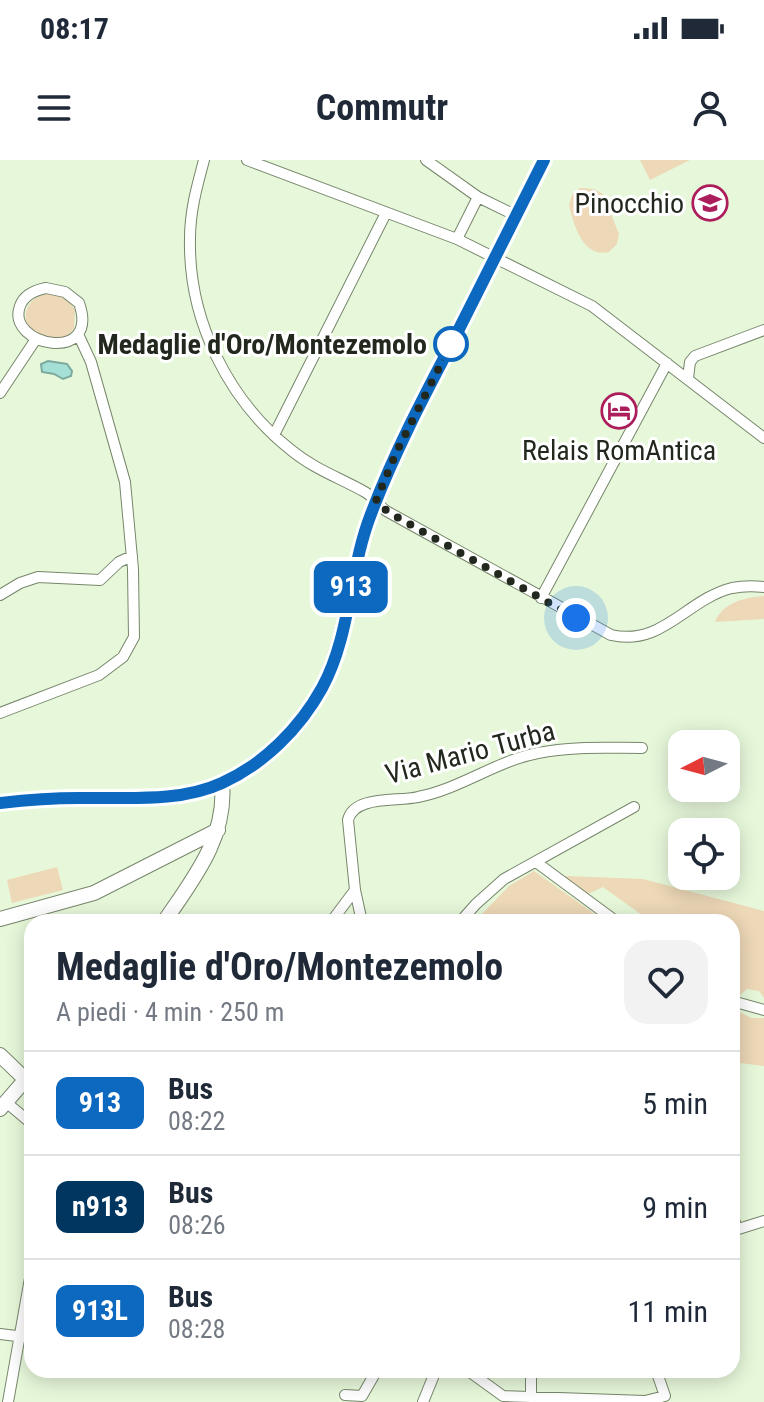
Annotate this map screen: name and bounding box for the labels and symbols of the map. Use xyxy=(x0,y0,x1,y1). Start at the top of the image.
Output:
school or university icon: Pinocchio xyxy=(691,184,729,222)
place label: Pinocchio xyxy=(575,187,684,220)
marker: Medaglie d'Oro/Montezemolo xyxy=(434,327,468,361)
place label: Medaglie d'Oro/Montezemolo xyxy=(97,328,427,361)
hotel icon: Relais RomAntica xyxy=(600,392,638,430)
place label: Relais RomAntica xyxy=(522,434,716,467)
line badge: 913 xyxy=(305,561,397,613)
your location xyxy=(556,598,596,638)
street label: Via Mario Turba xyxy=(382,714,558,791)
north arrow xyxy=(668,730,740,802)

